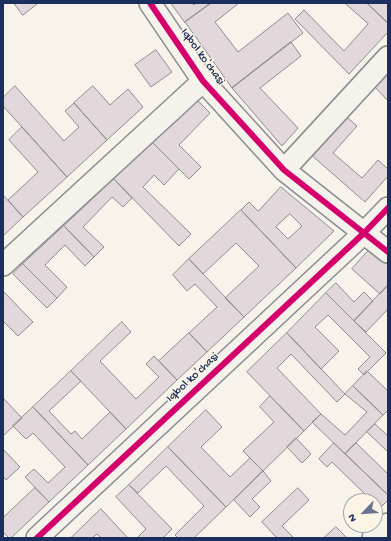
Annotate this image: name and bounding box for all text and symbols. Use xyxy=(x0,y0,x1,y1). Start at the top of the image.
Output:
street label: Iqbol koʻchasi xyxy=(177,26,227,88)
street label: Iqbol koʻchasi xyxy=(164,350,222,406)
north arrow xyxy=(343,493,383,533)
text: N xyxy=(346,512,360,523)

